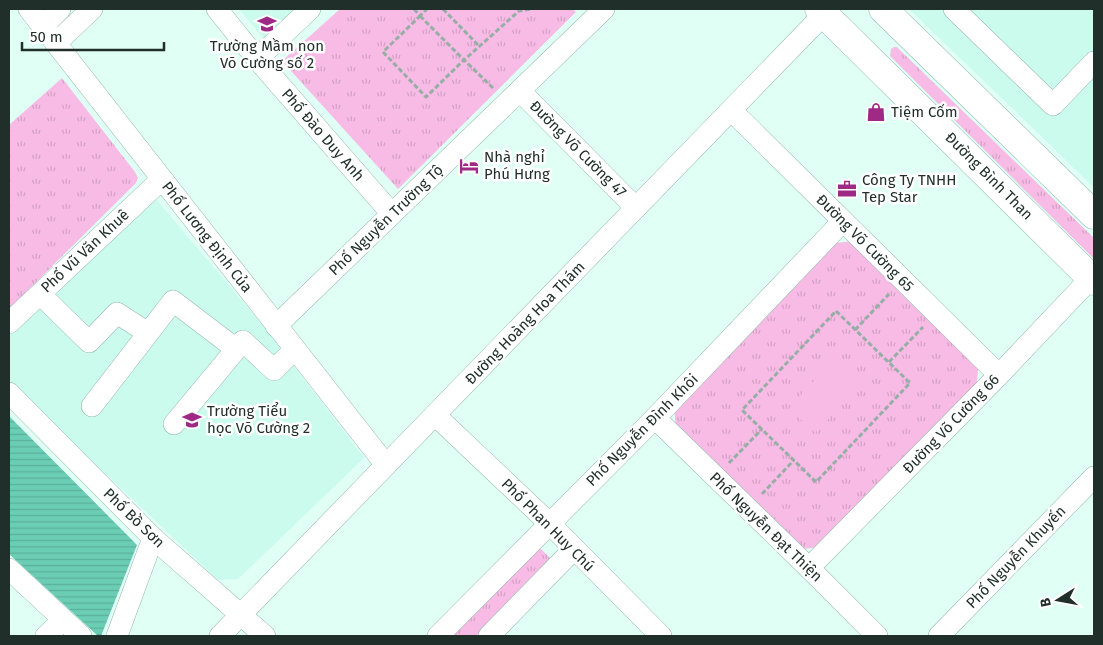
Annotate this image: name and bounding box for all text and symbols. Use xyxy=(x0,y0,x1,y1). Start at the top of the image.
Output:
school or university icon: Trường Mầm non Võ Cường số 2 xyxy=(256,13,278,35)
scale bar xyxy=(22,20,165,52)
text: 50 m xyxy=(30,28,63,46)
place label: Trường Mầm non Võ Cường số 2 xyxy=(210,37,324,72)
street label: Phố Đào Duy Anh xyxy=(278,85,368,185)
street label: Đường Võ Cường 47 xyxy=(526,97,630,201)
shop icon: Tiệm Cốm xyxy=(865,101,887,123)
place label: Tiệm Cốm xyxy=(891,103,958,121)
street label: Đường Bình Than xyxy=(941,128,1037,224)
place label: Nhà nghỉ Phú Hưng xyxy=(484,148,550,183)
hotel icon: Nhà nghỉ Phú Hưng xyxy=(458,155,480,177)
street label: Phố Nguyễn Trường Tộ xyxy=(325,161,447,279)
place label: Công Ty TNHH Tep Star xyxy=(862,171,956,206)
street label: Phố Lương Định Của xyxy=(158,178,256,296)
office icon: Công Ty TNHH Tep Star xyxy=(836,178,858,200)
street label: Đường Võ Cường 65 xyxy=(812,190,918,296)
street label: Phố Vũ Văn Khuê xyxy=(37,206,133,296)
street label: Đường Hoàng Hoa Thám xyxy=(462,258,588,388)
street label: Phố Nguyễn Đình Khôi xyxy=(582,370,702,490)
street label: Đường Võ Cường 66 xyxy=(899,371,1003,477)
place label: Trường Tiểu học Võ Cường 2 xyxy=(207,402,310,437)
school or university icon: Trường Tiểu học Võ Cường 2 xyxy=(181,409,203,431)
street label: Phố Nguyễn Đạt Thiện xyxy=(706,468,826,586)
street label: Phố Phan Huy Chú xyxy=(498,475,598,575)
street label: Phố Bồ Sơn xyxy=(100,485,168,551)
street label: Phố Nguyễn Khuyến xyxy=(962,502,1070,612)
north arrow xyxy=(1033,575,1083,625)
text: B xyxy=(1036,596,1055,608)

